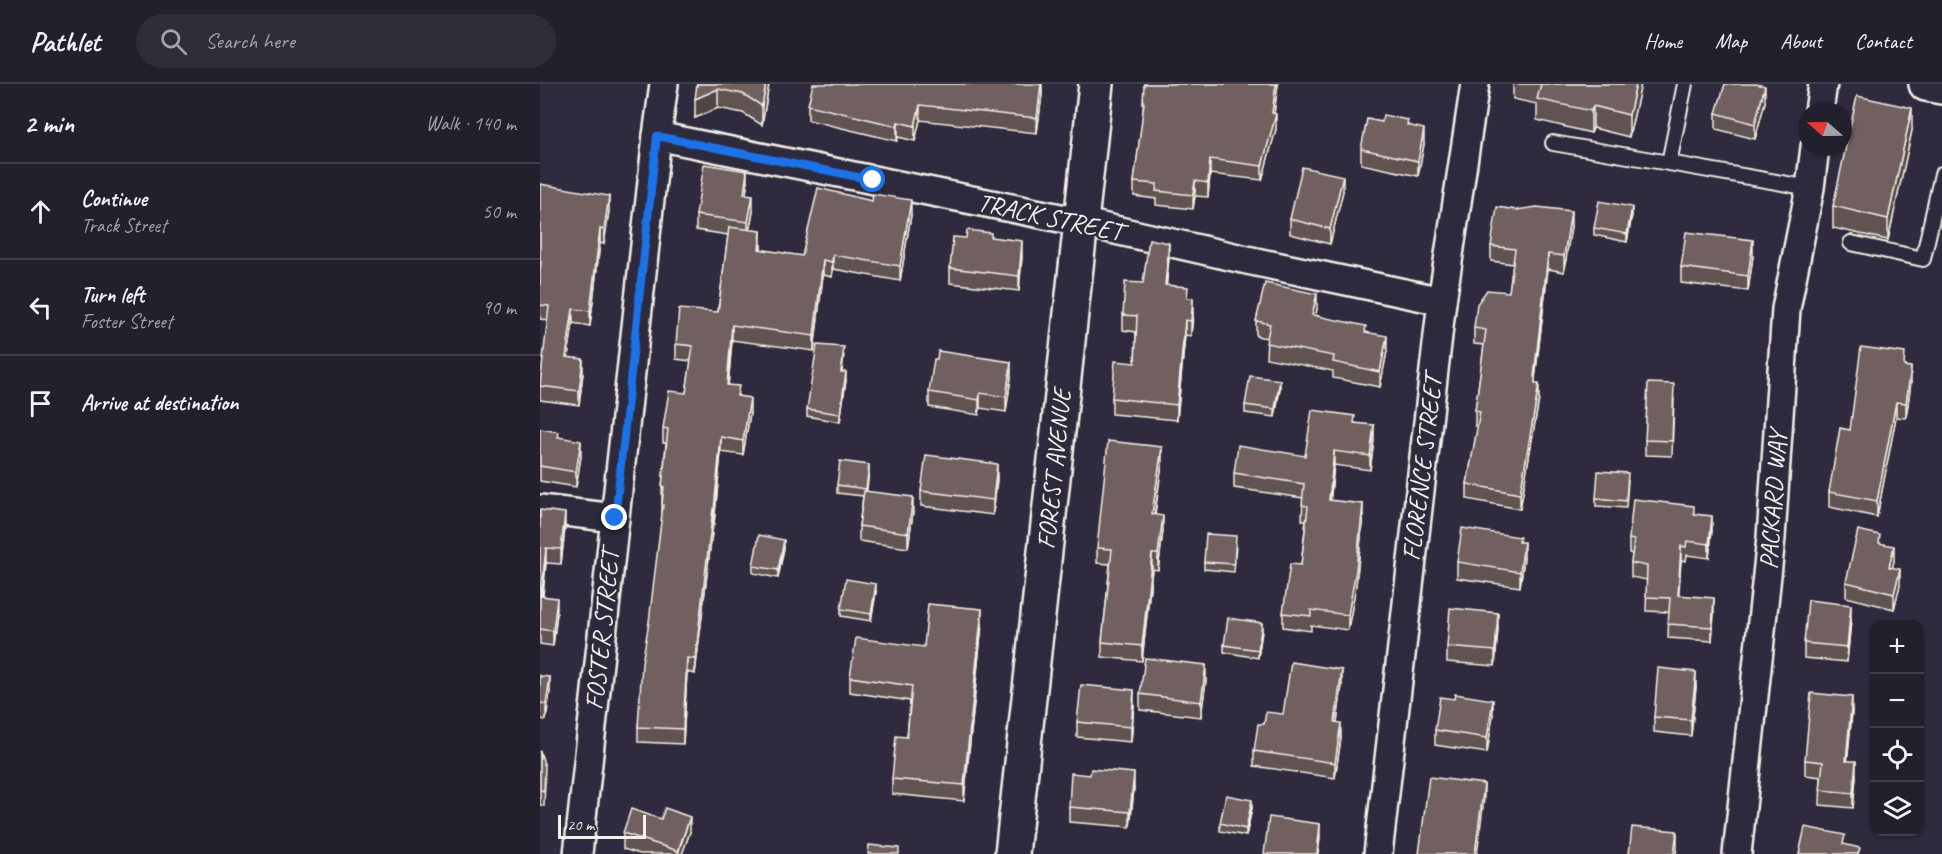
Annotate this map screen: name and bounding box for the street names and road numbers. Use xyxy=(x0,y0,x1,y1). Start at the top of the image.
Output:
street label: TRACK STREET xyxy=(975,186,1131,250)
street label: FLORENCE STREET xyxy=(1394,367,1451,562)
street label: FOREST AVENUE xyxy=(1029,384,1079,551)
street label: PACKARD WAY xyxy=(1752,425,1795,570)
street label: FOSTER STREET xyxy=(577,542,627,711)

